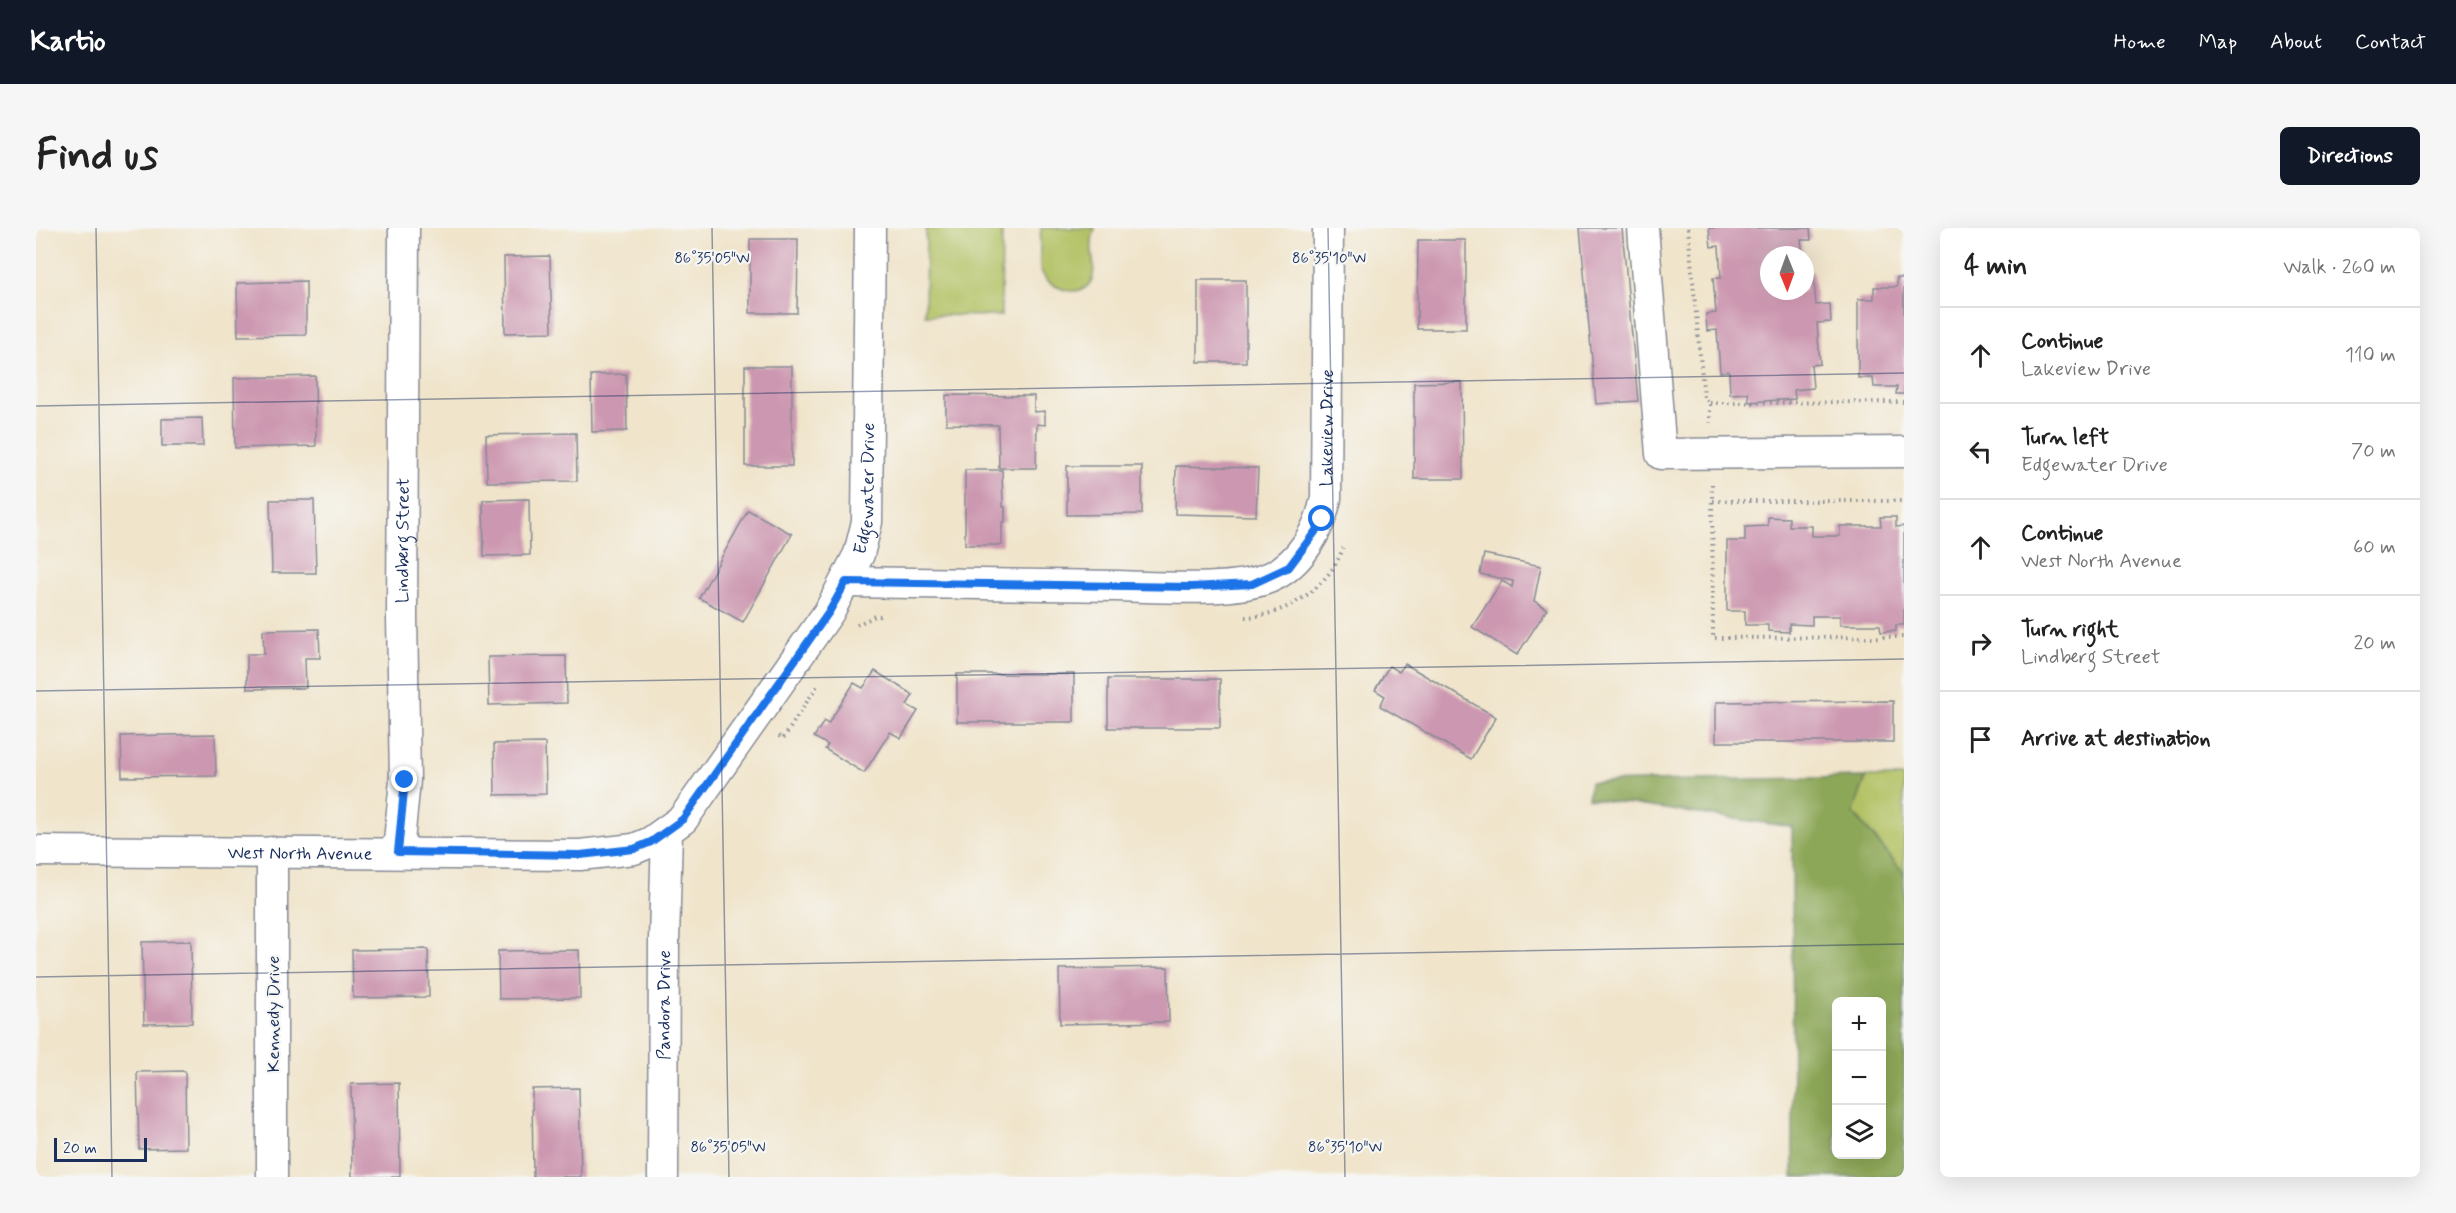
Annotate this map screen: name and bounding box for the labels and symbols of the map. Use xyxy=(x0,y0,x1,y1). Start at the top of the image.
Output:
north arrow xyxy=(1760,246,1814,300)
text: 86°35'05"W xyxy=(674,249,750,269)
text: 86°35'10"W xyxy=(1292,249,1366,269)
street label: Lakeview Drive xyxy=(1315,369,1340,487)
street label: Edgewater Drive xyxy=(848,423,881,557)
street label: Lindberg Street xyxy=(391,478,417,603)
route start xyxy=(1308,505,1334,531)
route end xyxy=(391,766,417,792)
street label: West North Avenue xyxy=(227,841,373,866)
street label: Pandora Drive xyxy=(652,950,677,1060)
street label: Kennedy Drive xyxy=(262,956,286,1072)
scale bar xyxy=(54,1135,147,1162)
text: 86°35'05"W xyxy=(690,1138,766,1158)
text: 86°35'10"W xyxy=(1308,1138,1382,1158)

